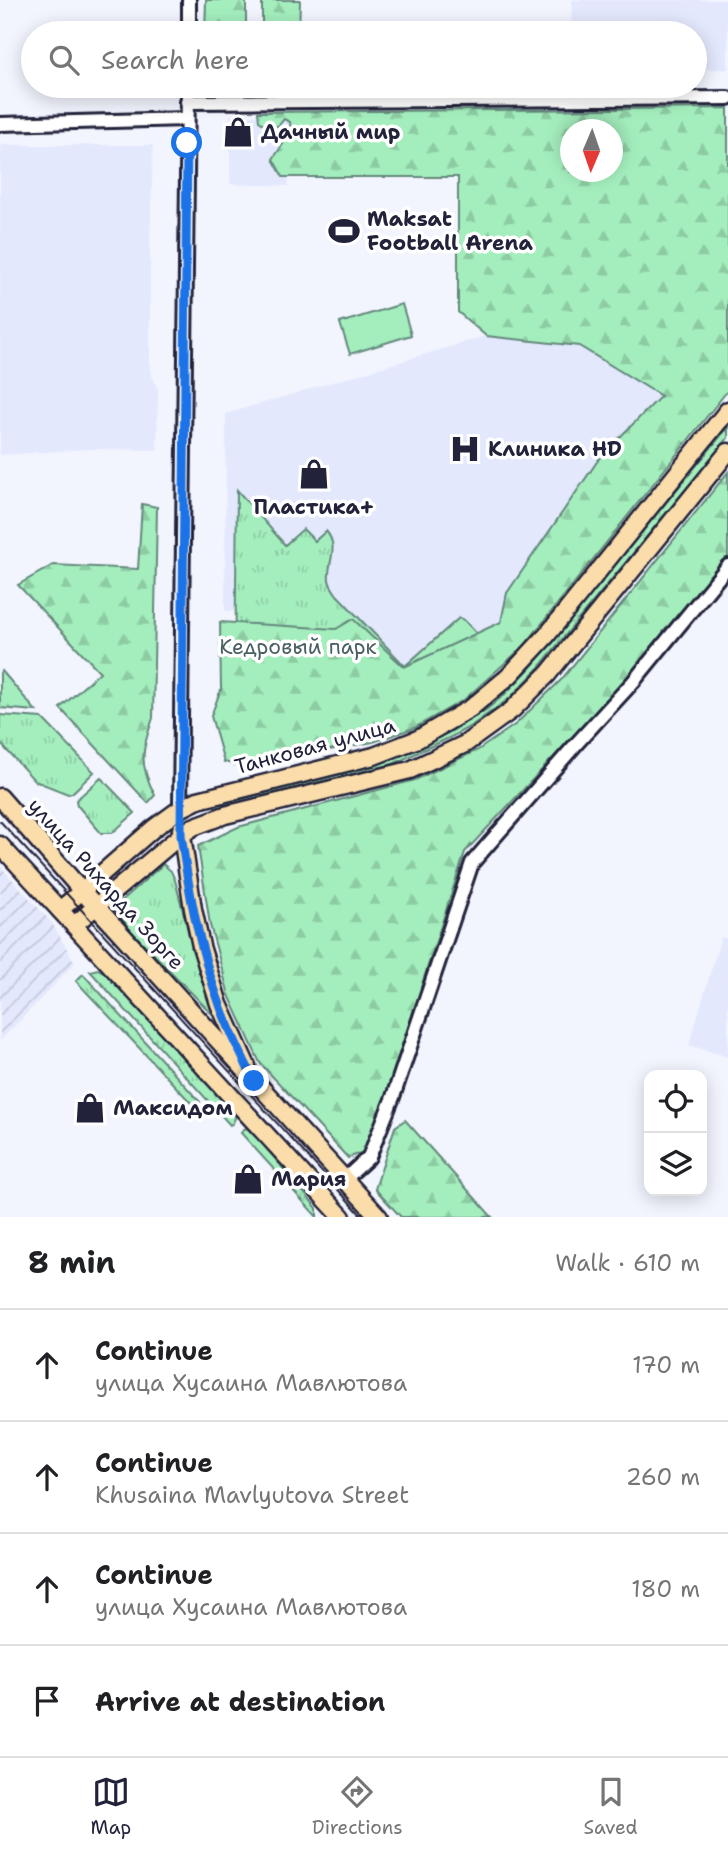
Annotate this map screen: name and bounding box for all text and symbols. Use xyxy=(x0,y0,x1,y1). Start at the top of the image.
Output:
search box xyxy=(21,21,707,98)
icon: search xyxy=(45,41,83,79)
text: Search here xyxy=(101,42,250,77)
shop icon: Дачный мир xyxy=(221,115,255,149)
place label: Дачный мир xyxy=(261,118,400,146)
north arrow xyxy=(560,119,623,182)
route start xyxy=(171,127,202,158)
place label: Maksat Football Arena xyxy=(367,205,534,257)
sports icon: Maksat Football Arena xyxy=(327,214,361,248)
hospital icon: Клиника HD xyxy=(448,432,482,466)
place label: Клиника HD xyxy=(488,435,622,463)
shop icon: Пластика+ xyxy=(297,457,331,491)
place label: Пластика+ xyxy=(253,493,375,521)
park label: Кедровый парк xyxy=(219,633,377,661)
street label: Танковая улица xyxy=(232,711,398,781)
street label: улица Рихарда Зорге xyxy=(21,792,191,976)
route end xyxy=(238,1065,269,1096)
map controls xyxy=(644,1070,707,1196)
button: locate xyxy=(644,1070,707,1133)
shop icon: Максидом xyxy=(73,1091,107,1125)
place label: Максидом xyxy=(113,1094,233,1122)
button: layers xyxy=(644,1133,707,1196)
shop icon: Мария xyxy=(231,1162,265,1196)
place label: Мария xyxy=(271,1165,347,1193)
text: 8 min xyxy=(28,1242,115,1283)
text: Walk · 610 m xyxy=(555,1248,700,1278)
text: Continue xyxy=(95,1333,213,1368)
icon: ahead xyxy=(28,1346,66,1384)
text: 170 m xyxy=(632,1350,700,1380)
text: улица Хусаина Мавлютова xyxy=(95,1368,407,1398)
text: Continue xyxy=(95,1445,213,1480)
icon: ahead xyxy=(28,1458,66,1496)
text: 260 m xyxy=(626,1462,700,1492)
text: Khusaina Mavlyutova Street xyxy=(95,1480,409,1510)
text: Continue xyxy=(95,1557,213,1592)
icon: ahead xyxy=(28,1570,66,1608)
text: 180 m xyxy=(631,1574,700,1604)
text: улица Хусаина Мавлютова xyxy=(95,1592,407,1622)
icon: arrive xyxy=(28,1682,66,1720)
text: Arrive at destination xyxy=(95,1684,385,1719)
tab: Map xyxy=(90,1773,131,1840)
tab: Directions xyxy=(312,1773,403,1840)
tab: Saved xyxy=(584,1773,638,1840)

